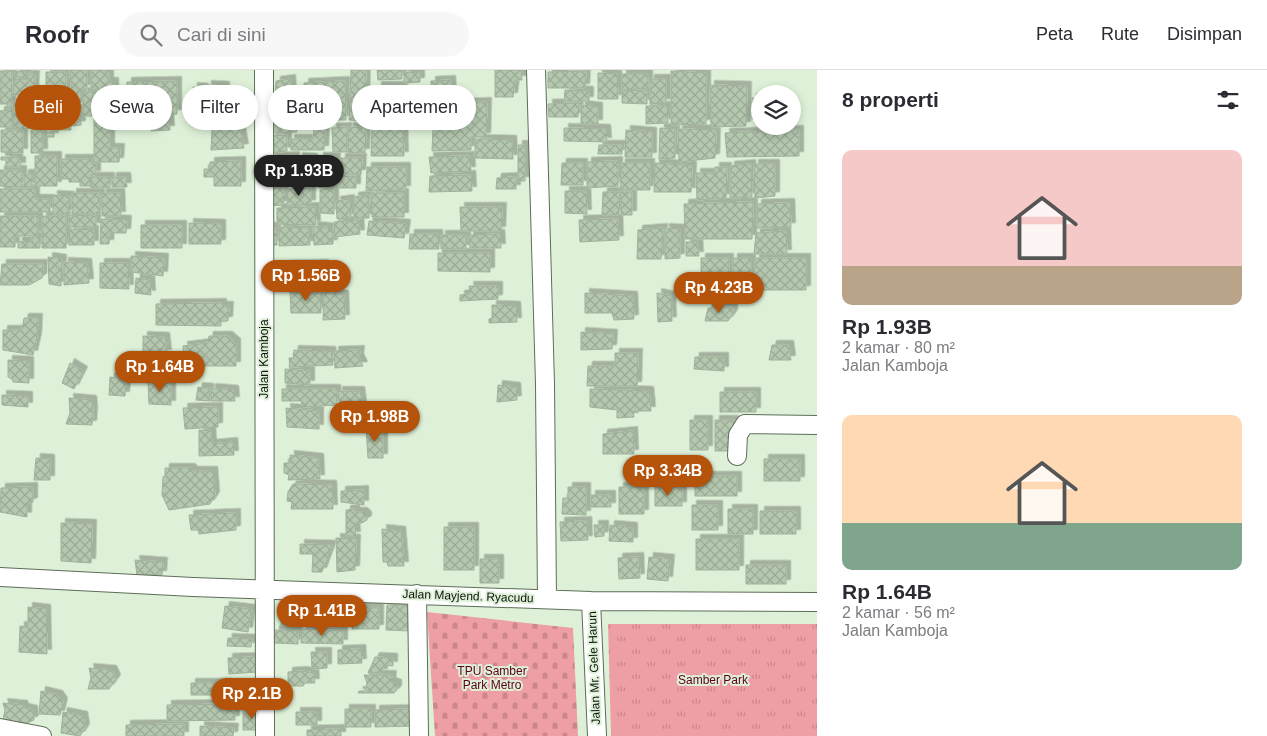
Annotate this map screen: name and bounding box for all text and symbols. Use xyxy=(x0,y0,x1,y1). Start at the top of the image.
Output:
search box xyxy=(119,12,469,57)
text: Roofr xyxy=(25,21,89,48)
icon: search xyxy=(137,21,165,49)
text: Cari di sini xyxy=(177,24,266,45)
text: Peta xyxy=(1036,24,1073,44)
text: Rute xyxy=(1101,24,1139,44)
text: Disimpan xyxy=(1167,24,1242,44)
chip: Beli xyxy=(15,85,81,130)
chip: Sewa xyxy=(91,85,172,130)
chip: Filter xyxy=(182,85,258,130)
chip: Baru xyxy=(268,85,342,130)
chip: Apartemen xyxy=(352,85,476,130)
map controls xyxy=(751,85,801,135)
button: layers xyxy=(751,85,801,135)
icon: filters xyxy=(1214,86,1242,114)
text: 8 properti xyxy=(842,88,939,111)
pin: Rp 1.93B xyxy=(247,154,351,197)
text: Rp 1.93B xyxy=(265,162,333,179)
icon: home xyxy=(997,183,1087,273)
pin: Rp 1.56B xyxy=(254,260,358,302)
text: Rp 1.56B xyxy=(272,267,340,284)
pin: Rp 4.23B xyxy=(667,272,771,314)
text: Rp 4.23B xyxy=(685,279,753,296)
text: Rp 1.93B xyxy=(842,315,932,338)
street label: Jalan Kamboja xyxy=(257,319,271,399)
text: 2 kamar · 80 m² xyxy=(842,339,955,356)
pin: Rp 1.64B xyxy=(108,350,212,393)
text: Jalan Kamboja xyxy=(842,357,948,374)
text: Rp 1.64B xyxy=(126,358,194,375)
pin: Rp 1.98B xyxy=(323,400,427,443)
text: Rp 1.98B xyxy=(341,408,409,425)
icon: home xyxy=(997,448,1087,538)
pin: Rp 3.34B xyxy=(616,454,720,497)
text: Rp 3.34B xyxy=(634,462,702,479)
text: Rp 1.64B xyxy=(842,580,932,603)
street label: Jalan Mayjend. Ryacudu xyxy=(402,587,534,605)
pin: Rp 1.41B xyxy=(270,594,374,637)
text: Rp 1.41B xyxy=(288,602,356,619)
text: 2 kamar · 56 m² xyxy=(842,604,955,621)
street label: Jalan Mr. Gele Harun xyxy=(585,611,603,725)
text: Jalan Kamboja xyxy=(842,622,948,639)
park label: TPU Samber Park Metro xyxy=(457,664,527,692)
park label: Samber Park xyxy=(678,673,749,687)
pin: Rp 2.1B xyxy=(206,678,298,720)
text: Rp 2.1B xyxy=(222,685,282,702)

